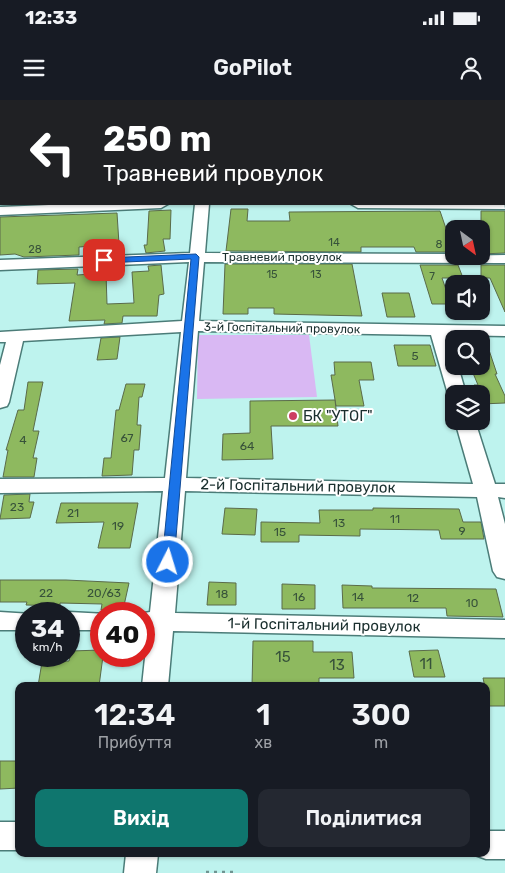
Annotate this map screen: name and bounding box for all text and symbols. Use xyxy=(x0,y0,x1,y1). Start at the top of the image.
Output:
text: 12:33 xyxy=(25,6,77,29)
icon: menu xyxy=(20,54,48,82)
text: GoPilot xyxy=(213,54,292,81)
icon: person xyxy=(457,54,485,82)
text: 250 m xyxy=(103,118,212,160)
icon: left xyxy=(20,120,85,185)
text: Травневий провулок xyxy=(103,160,323,187)
north arrow xyxy=(445,220,490,265)
map controls xyxy=(445,220,490,430)
house number: 14 xyxy=(328,236,340,249)
house number: 8 xyxy=(436,238,443,251)
pin xyxy=(83,239,125,281)
house number: 28 xyxy=(28,243,42,256)
icon: arrive xyxy=(90,246,118,274)
street label: Травневий провулок xyxy=(222,250,343,264)
house number: 15 xyxy=(266,268,278,281)
house number: 13 xyxy=(310,268,322,281)
house number: 7 xyxy=(429,270,435,283)
button: sound xyxy=(445,275,490,320)
street label: 3-й Госпітальний провулок xyxy=(204,320,361,336)
button: search xyxy=(445,330,490,375)
house number: 5 xyxy=(411,349,419,363)
button: layers xyxy=(445,385,490,430)
place label: БК "УТОГ" xyxy=(303,407,373,425)
marker: БК "УТОГ" xyxy=(287,410,299,422)
house number: 67 xyxy=(120,431,134,445)
house number: 4 xyxy=(19,433,27,447)
house number: 64 xyxy=(240,439,255,453)
street label: 2-й Госпітальний провулок xyxy=(200,475,396,497)
house number: 23 xyxy=(10,500,24,514)
house number: 21 xyxy=(67,506,79,520)
house number: 11 xyxy=(390,512,400,526)
house number: 13 xyxy=(333,516,345,530)
house number: 19 xyxy=(112,519,124,533)
house number: 9 xyxy=(458,524,466,538)
house number: 15 xyxy=(274,525,286,539)
position arrow xyxy=(141,535,193,587)
house number: 22 xyxy=(39,586,53,600)
house number: 20/63 xyxy=(87,586,121,600)
house number: 18 xyxy=(216,587,228,601)
house number: 16 xyxy=(293,590,305,604)
house number: 14 xyxy=(352,590,365,604)
house number: 12 xyxy=(407,591,419,605)
house number: 10 xyxy=(466,596,478,610)
speed limit sign: 40 xyxy=(90,602,155,667)
text: 34 xyxy=(31,614,64,643)
street label: 1-й Госпітальний провулок xyxy=(227,614,421,636)
text: km/h xyxy=(33,640,62,654)
house number: 15 xyxy=(275,648,291,666)
house number: 11 xyxy=(420,655,432,673)
house number: 13 xyxy=(329,656,345,674)
text: 12:34 xyxy=(94,697,175,733)
text: 1 xyxy=(256,697,271,733)
text: 300 xyxy=(351,697,411,733)
text: Прибуття xyxy=(98,733,172,752)
text: хв xyxy=(255,733,272,752)
text: m xyxy=(374,733,388,752)
button: Вихід xyxy=(35,789,248,847)
button: Поділитися xyxy=(258,789,470,847)

